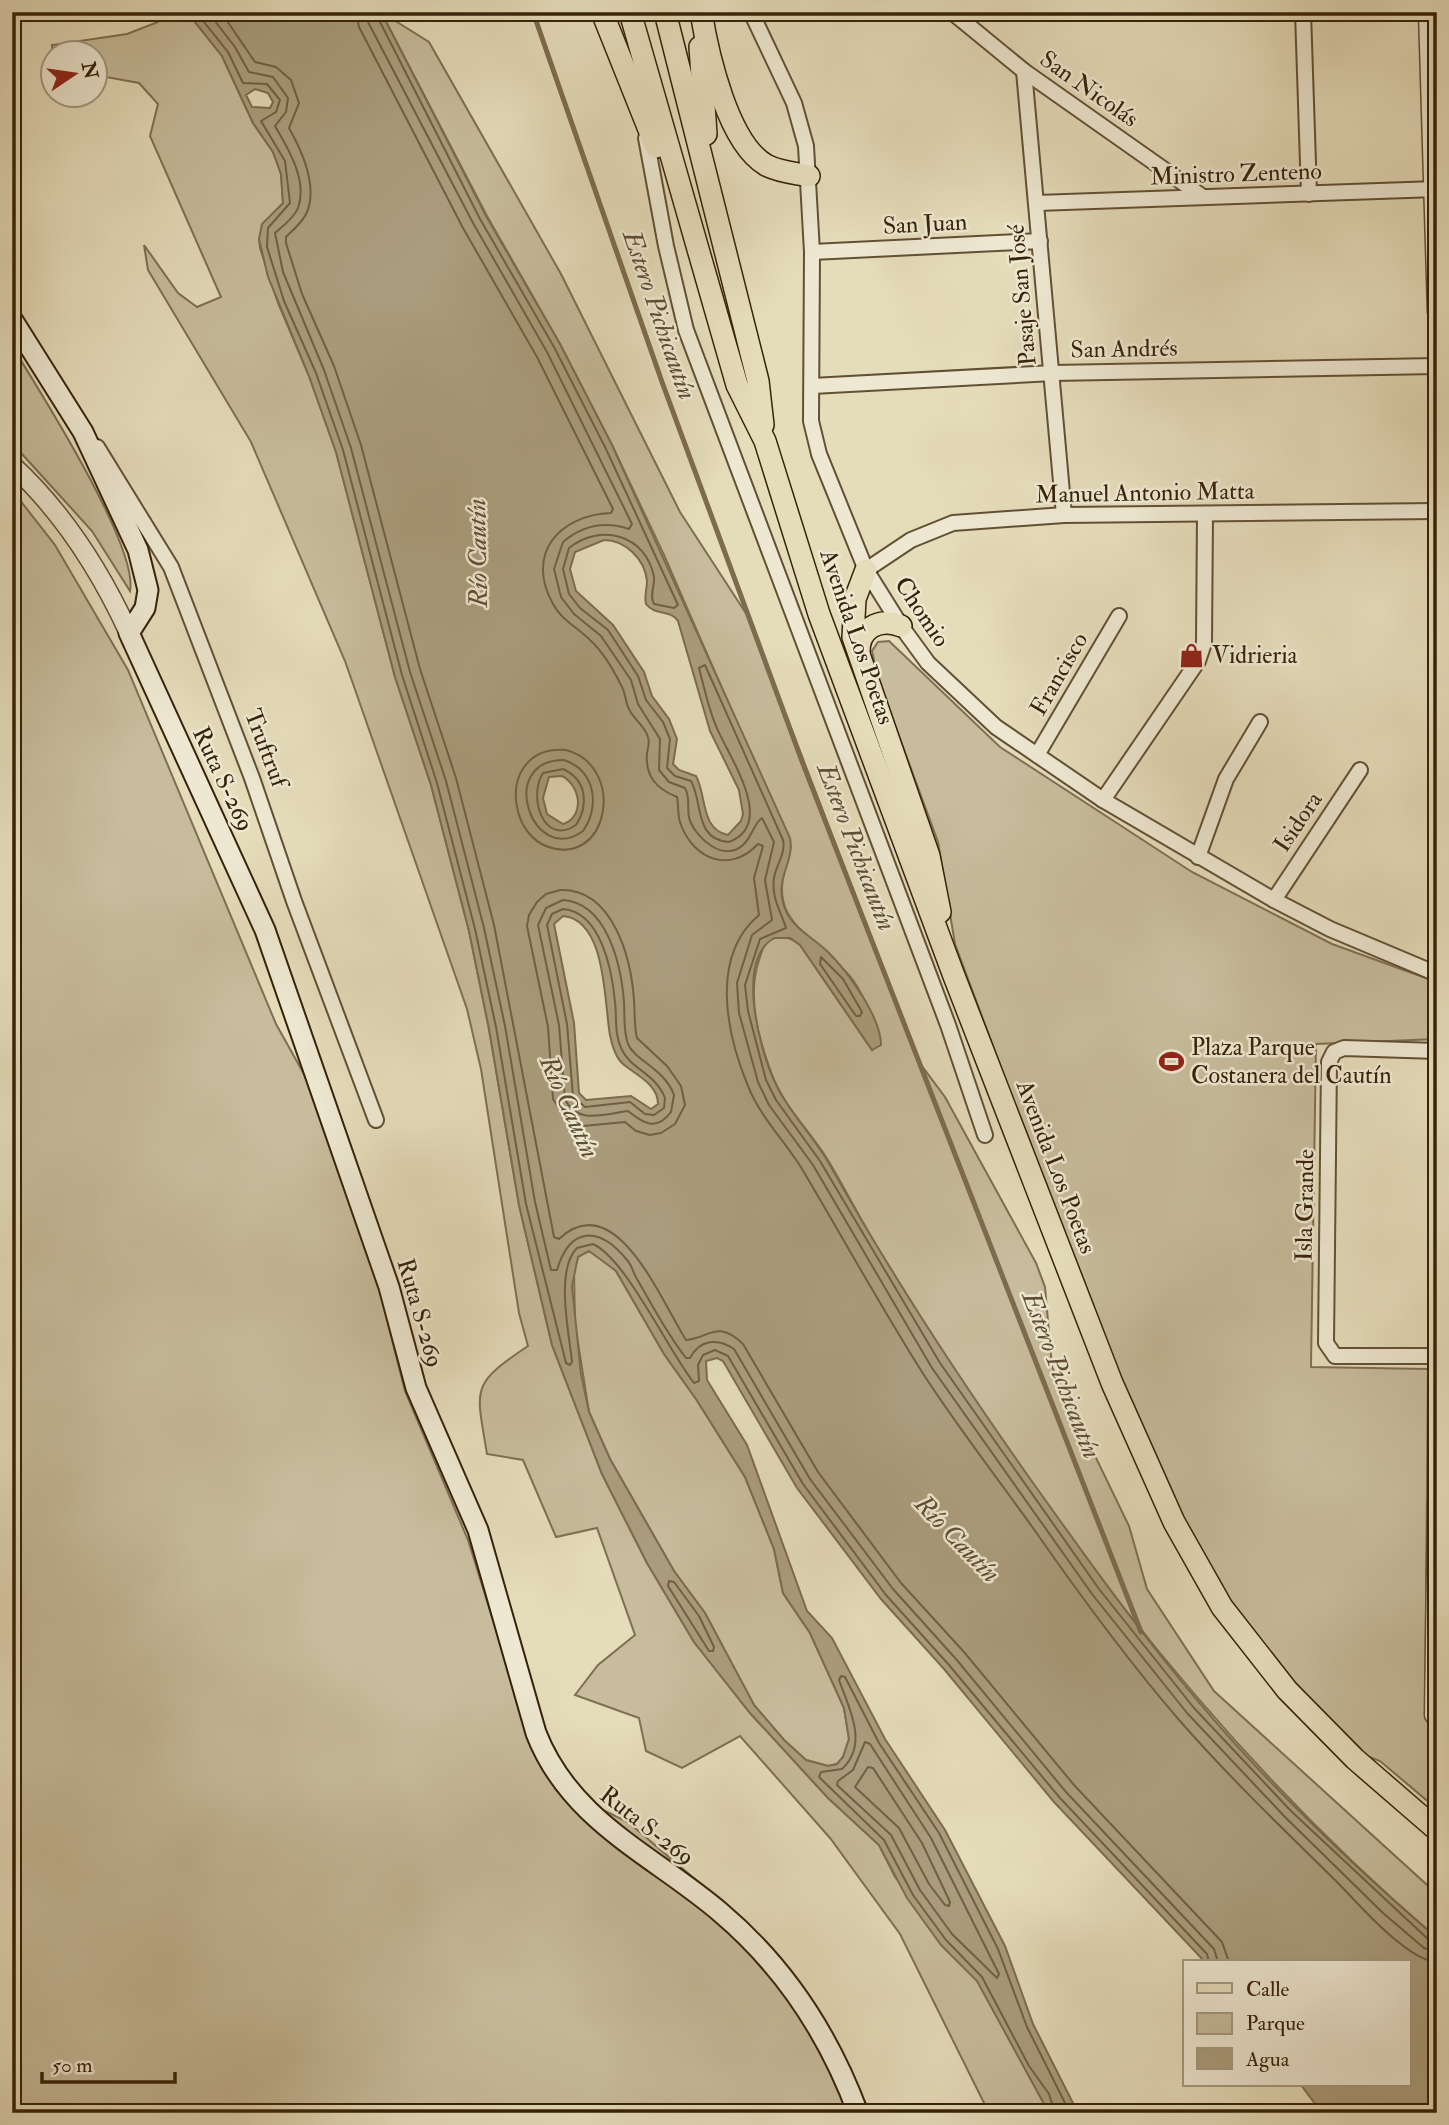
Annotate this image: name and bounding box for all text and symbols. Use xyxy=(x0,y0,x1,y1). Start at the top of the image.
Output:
north arrow xyxy=(38,38,108,108)
street label: San Nicolás xyxy=(1034,44,1144,134)
text: N xyxy=(76,58,103,82)
street label: Ministro Zenteno xyxy=(1150,156,1322,192)
street label: San Juan xyxy=(882,206,968,242)
street label: Pasaje San José xyxy=(1000,222,1044,367)
water label: Estero Pichicautín xyxy=(614,224,703,404)
street label: San Andrés xyxy=(1070,333,1178,365)
street label: Manuel Antonio Matta xyxy=(1035,476,1256,510)
water label: Río Cautín xyxy=(461,498,495,609)
street label: Avenida Los Poetas xyxy=(812,544,902,729)
street label: Chomio xyxy=(887,571,957,653)
street label: Francisco xyxy=(1023,627,1095,721)
place label: Vidrieria xyxy=(1212,640,1299,671)
shop icon: Vidrieria xyxy=(1178,641,1206,669)
street label: Truftruf xyxy=(237,704,296,795)
street label: Ruta S-269 xyxy=(185,722,261,836)
water label: Estero Pichicautín xyxy=(809,757,903,935)
street label: Isidora xyxy=(1267,785,1330,858)
place label: Plaza Parque Costanera del Cautín xyxy=(1191,1032,1392,1091)
sports icon: Plaza Parque Costanera del Cautín xyxy=(1157,1047,1185,1075)
water label: Río Cautín xyxy=(532,1050,606,1163)
street label: Avenida Los Poetas xyxy=(1008,1075,1103,1258)
street label: Isla Grande xyxy=(1289,1149,1321,1261)
street label: Ruta S-269 xyxy=(390,1255,450,1371)
water label: Estero Pichicautín xyxy=(1014,1285,1108,1463)
water label: Río Cautín xyxy=(907,1488,1006,1589)
street label: Ruta S-269 xyxy=(593,1779,701,1873)
legend xyxy=(1183,1960,1410,2086)
text: Calle xyxy=(1246,1976,1290,2003)
text: Parque xyxy=(1246,2010,1305,2037)
scale bar xyxy=(42,2041,175,2085)
text: Agua xyxy=(1245,2046,1290,2073)
text: 50 m xyxy=(52,2052,93,2079)

